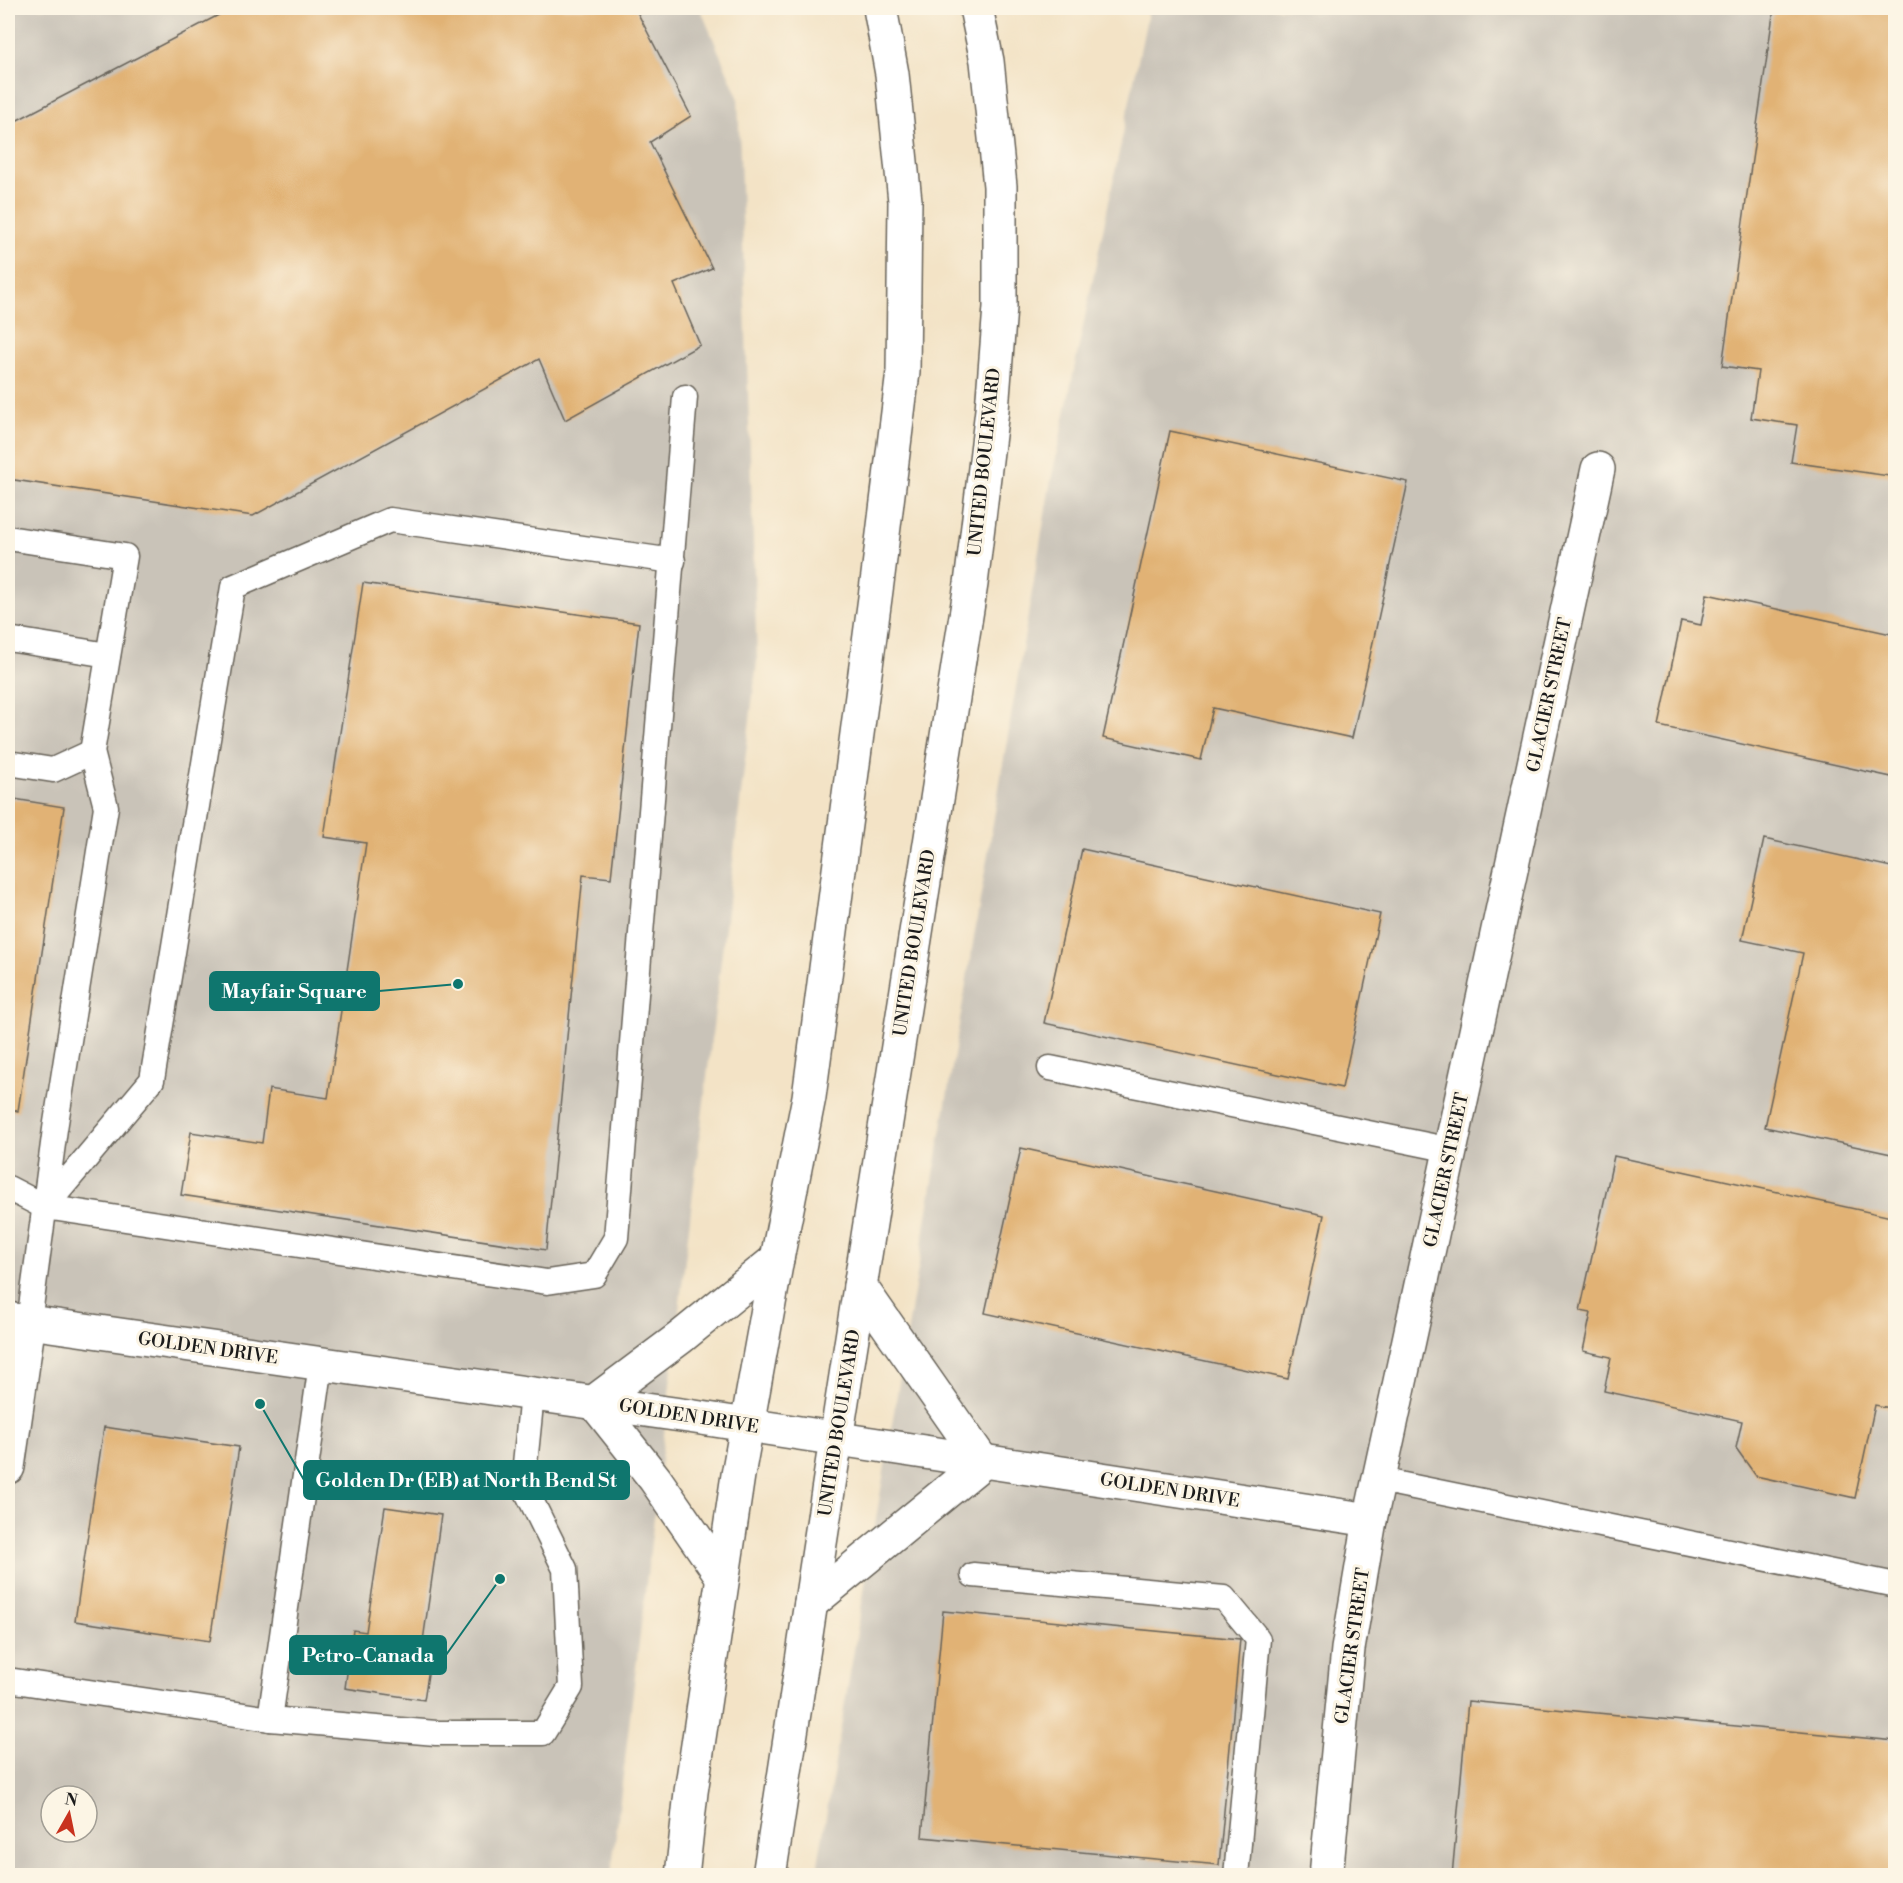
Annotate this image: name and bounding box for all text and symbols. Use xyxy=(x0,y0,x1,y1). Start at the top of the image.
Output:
street label: UNITED BOULEVARD xyxy=(963,367,1006,557)
street label: GLACIER STREET xyxy=(1522,615,1577,775)
street label: UNITED BOULEVARD xyxy=(888,848,941,1038)
callout: Mayfair Square xyxy=(210,972,379,1010)
text: Mayfair Square xyxy=(221,980,367,1005)
street label: GLACIER STREET xyxy=(1419,1090,1474,1250)
street label: GOLDEN DRIVE xyxy=(136,1327,280,1370)
street label: UNITED BOULEVARD xyxy=(813,1328,866,1518)
street label: GOLDEN DRIVE xyxy=(617,1394,761,1439)
callout: Golden Dr (EB) at North Bend St xyxy=(304,1461,629,1499)
street label: GOLDEN DRIVE xyxy=(1098,1468,1242,1513)
text: Golden Dr (EB) at North Bend St xyxy=(315,1469,618,1494)
street label: GLACIER STREET xyxy=(1330,1566,1375,1726)
callout: Petro-Canada xyxy=(290,1636,446,1674)
text: Petro-Canada xyxy=(302,1644,434,1669)
north arrow xyxy=(39,1784,99,1844)
text: N xyxy=(63,1789,79,1811)

